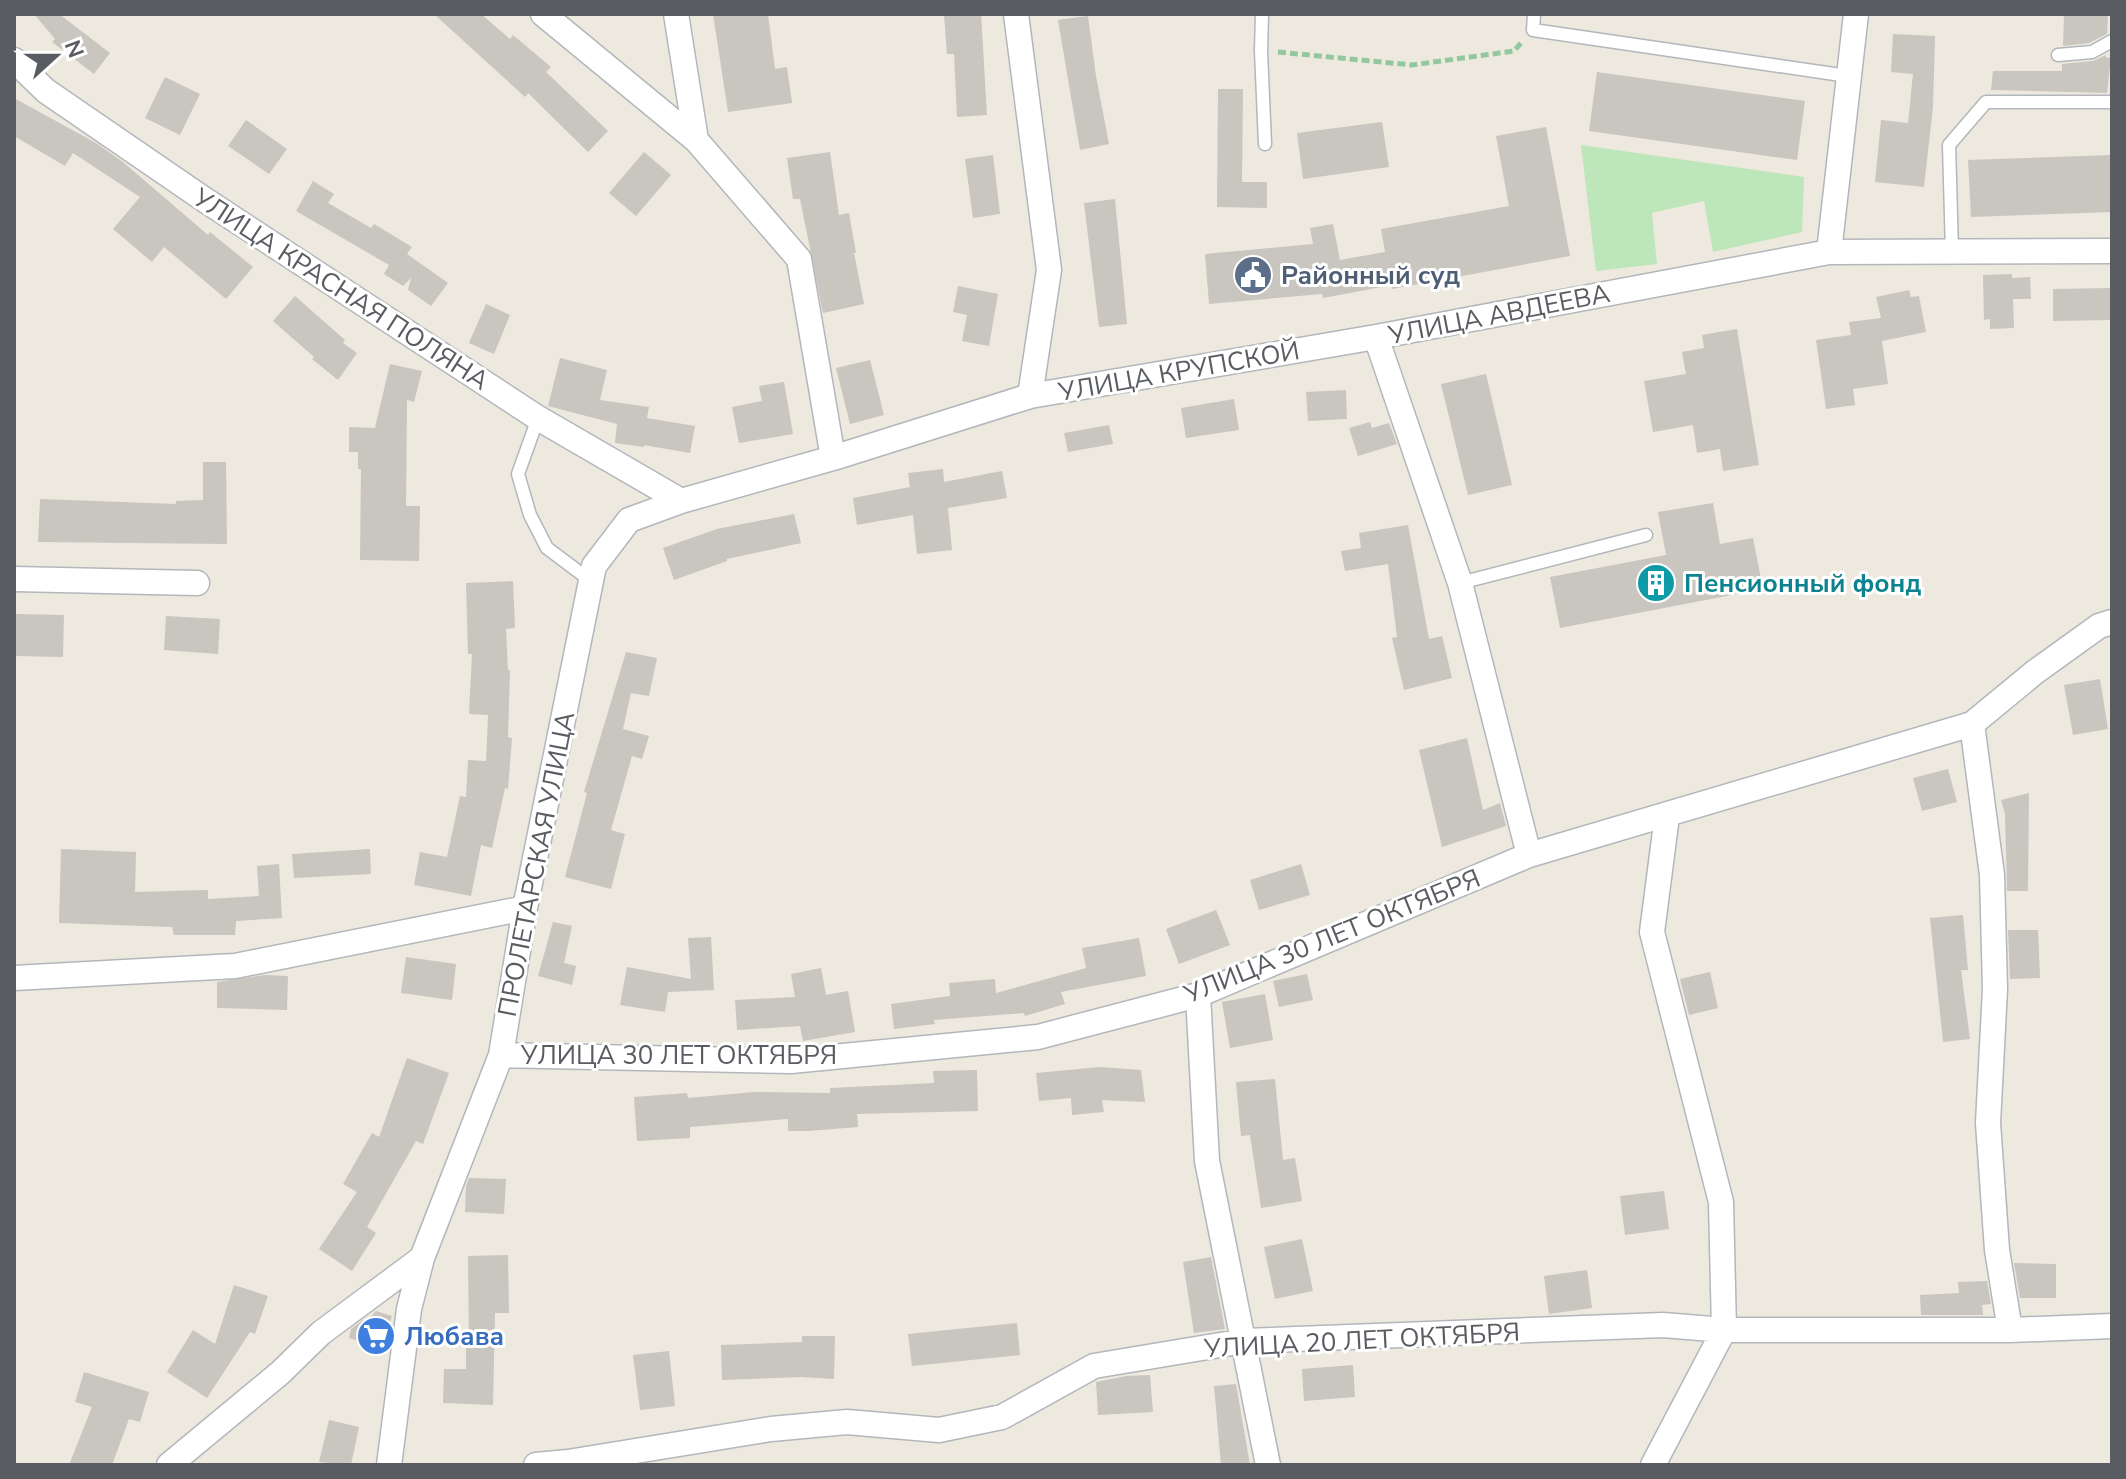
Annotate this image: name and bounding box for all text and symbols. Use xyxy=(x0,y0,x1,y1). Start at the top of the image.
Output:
north arrow xyxy=(16,16,96,96)
text: N xyxy=(57,36,91,62)
street label: УЛИЦА КРАСНАЯ ПОЛЯНА xyxy=(185,180,495,398)
public building icon: Районный суд xyxy=(1232,254,1274,296)
place label: Районный суд xyxy=(1281,258,1460,293)
street label: УЛИЦА АВДЕЕВА xyxy=(1384,276,1613,353)
street label: УЛИЦА КРУПСКОЙ xyxy=(1055,333,1302,410)
building icon: Пенсионный фонд xyxy=(1635,562,1677,604)
place label: Пенсионный фонд xyxy=(1684,566,1921,601)
street label: ПРОЛЕТАРСКАЯ УЛИЦА xyxy=(490,709,583,1020)
street label: УЛИЦА 30 ЛЕТ ОКТЯБРЯ xyxy=(1178,861,1485,1012)
street label: УЛИЦА 30 ЛЕТ ОКТЯБРЯ xyxy=(520,1038,837,1073)
supermarket icon: Любава xyxy=(355,1315,397,1357)
street label: УЛИЦА 20 ЛЕТ ОКТЯБРЯ xyxy=(1202,1315,1521,1366)
place label: Любава xyxy=(404,1319,504,1354)

